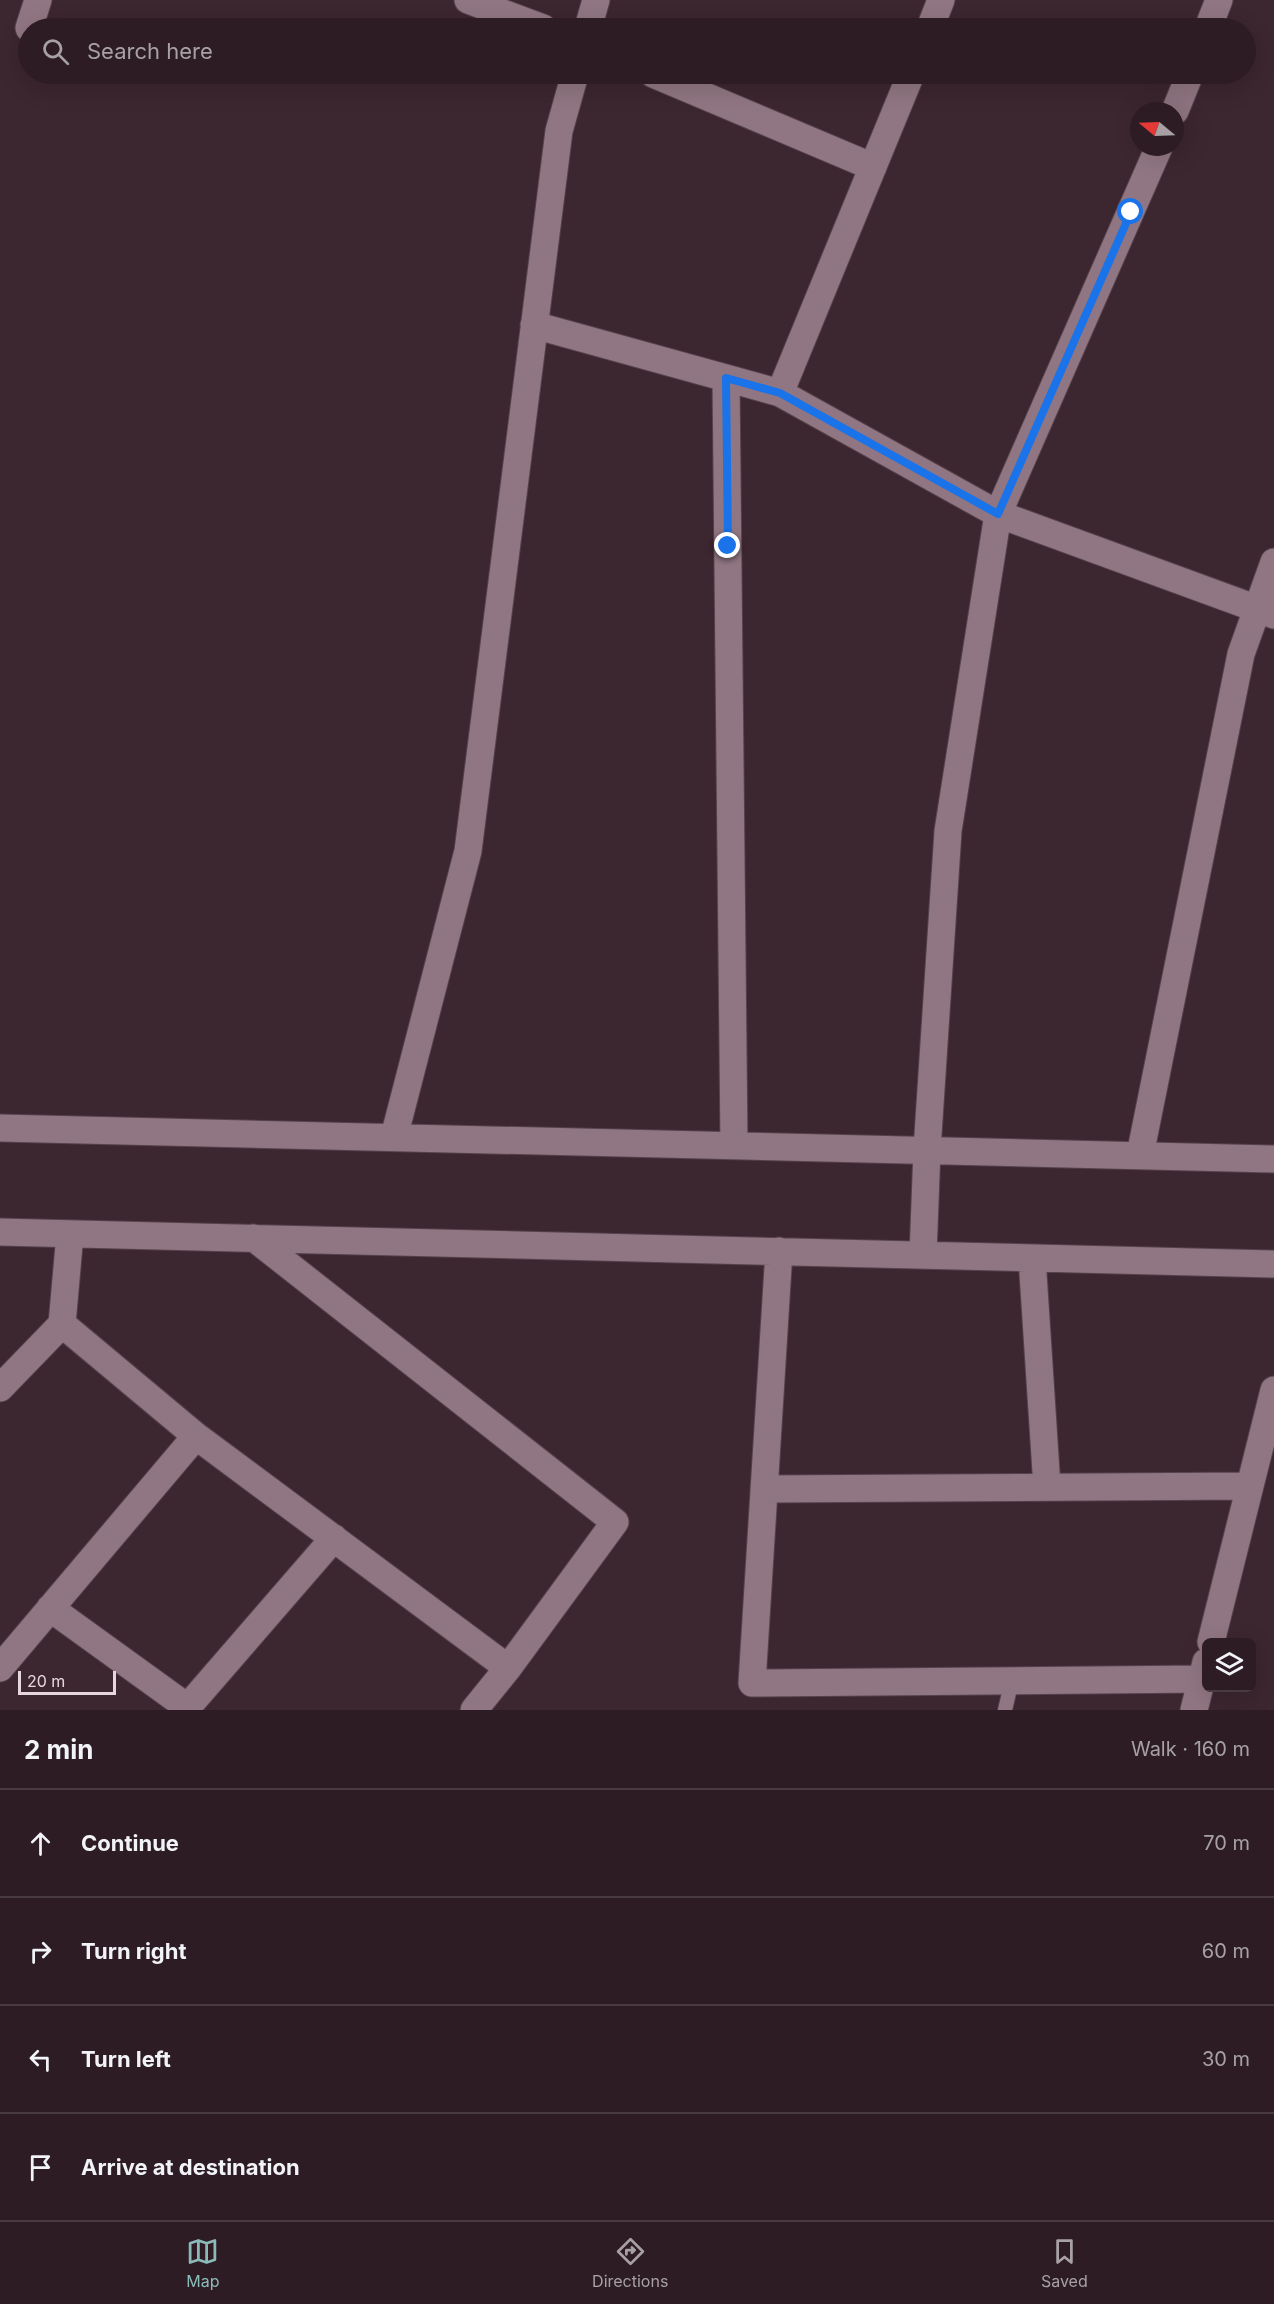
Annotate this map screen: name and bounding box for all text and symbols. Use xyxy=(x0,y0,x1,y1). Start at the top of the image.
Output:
search box xyxy=(18,18,1256,84)
icon: search xyxy=(39,35,72,68)
text: Search here xyxy=(87,38,213,64)
north arrow xyxy=(1130,102,1184,156)
route start xyxy=(1117,198,1143,224)
route end xyxy=(714,532,740,558)
map controls xyxy=(1202,1638,1256,1692)
button: layers xyxy=(1202,1638,1256,1692)
scale bar xyxy=(18,1668,116,1696)
text: 20 m xyxy=(27,1671,65,1691)
text: 2 min xyxy=(24,1734,94,1765)
text: Walk · 160 m xyxy=(1131,1737,1250,1761)
icon: ahead xyxy=(24,1827,57,1860)
text: Continue xyxy=(81,1830,179,1856)
text: 70 m xyxy=(1203,1831,1250,1855)
icon: right xyxy=(24,1935,57,1968)
text: Turn right xyxy=(81,1938,187,1964)
text: 60 m xyxy=(1202,1939,1250,1963)
icon: left xyxy=(24,2043,57,2076)
text: Turn left xyxy=(81,2046,171,2072)
text: 30 m xyxy=(1202,2047,1250,2071)
icon: arrive xyxy=(24,2151,57,2184)
text: Arrive at destination xyxy=(81,2154,300,2180)
tab: Map xyxy=(186,2235,220,2291)
tab: Directions xyxy=(592,2235,668,2291)
tab: Saved xyxy=(1041,2235,1088,2291)

